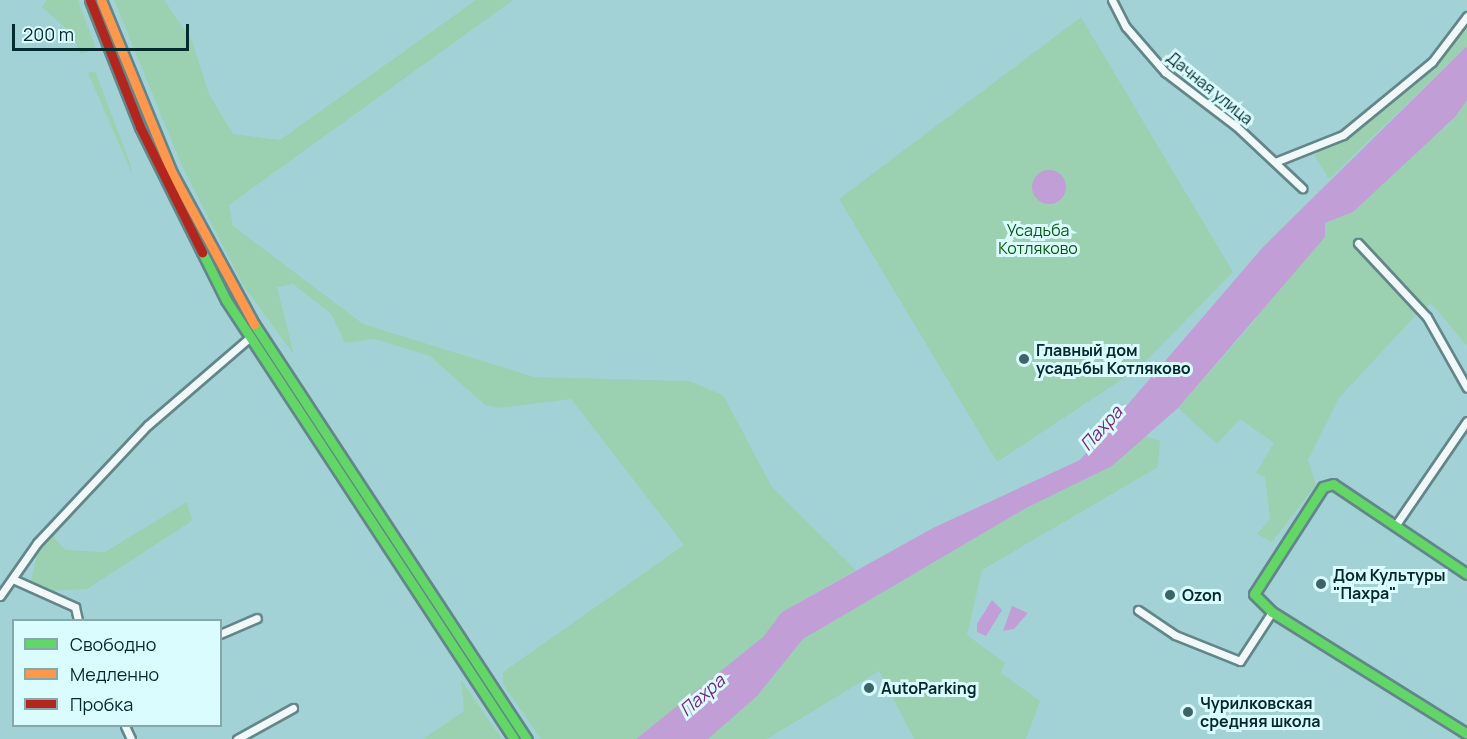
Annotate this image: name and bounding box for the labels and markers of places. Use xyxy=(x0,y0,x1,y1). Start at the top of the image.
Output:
place label: Главный дом усадьбы Котляково xyxy=(1036,340,1191,378)
marker: Главный дом усадьбы Котляково xyxy=(1017,352,1031,366)
place label: Дом Культуры "Пахра" xyxy=(1333,565,1446,603)
marker: Дом Культуры "Пахра" xyxy=(1314,577,1328,591)
place label: Ozon xyxy=(1182,585,1222,605)
marker: Ozon xyxy=(1163,588,1177,602)
place label: AutoParking xyxy=(881,678,977,698)
marker: AutoParking xyxy=(862,681,876,695)
place label: Чурилковская средняя школа xyxy=(1200,693,1321,731)
marker: Чурилковская средняя школа xyxy=(1181,705,1195,719)

